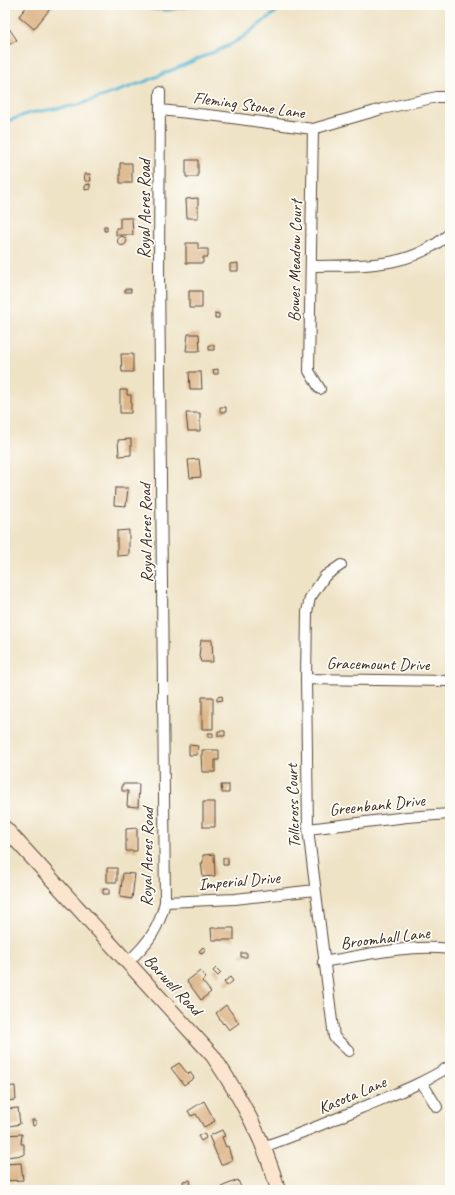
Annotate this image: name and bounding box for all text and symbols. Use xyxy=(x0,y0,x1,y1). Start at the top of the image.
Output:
street label: Fleming Stone Lane xyxy=(192,87,307,123)
street label: Royal Acres Road xyxy=(134,157,155,259)
street label: Bowes Meadow Court xyxy=(283,198,307,322)
street label: Royal Acres Road xyxy=(135,481,157,583)
street label: Gracemount Drive xyxy=(326,653,431,675)
street label: Tollcross Court xyxy=(281,761,305,848)
street label: Greenbank Drive xyxy=(328,789,427,820)
street label: Royal Acres Road xyxy=(136,805,158,907)
street label: Imperial Drive xyxy=(197,867,282,895)
street label: Broomhall Lane xyxy=(339,922,432,954)
street label: Barwell Road xyxy=(140,950,209,1022)
street label: Kasota Lane xyxy=(315,1071,390,1119)

